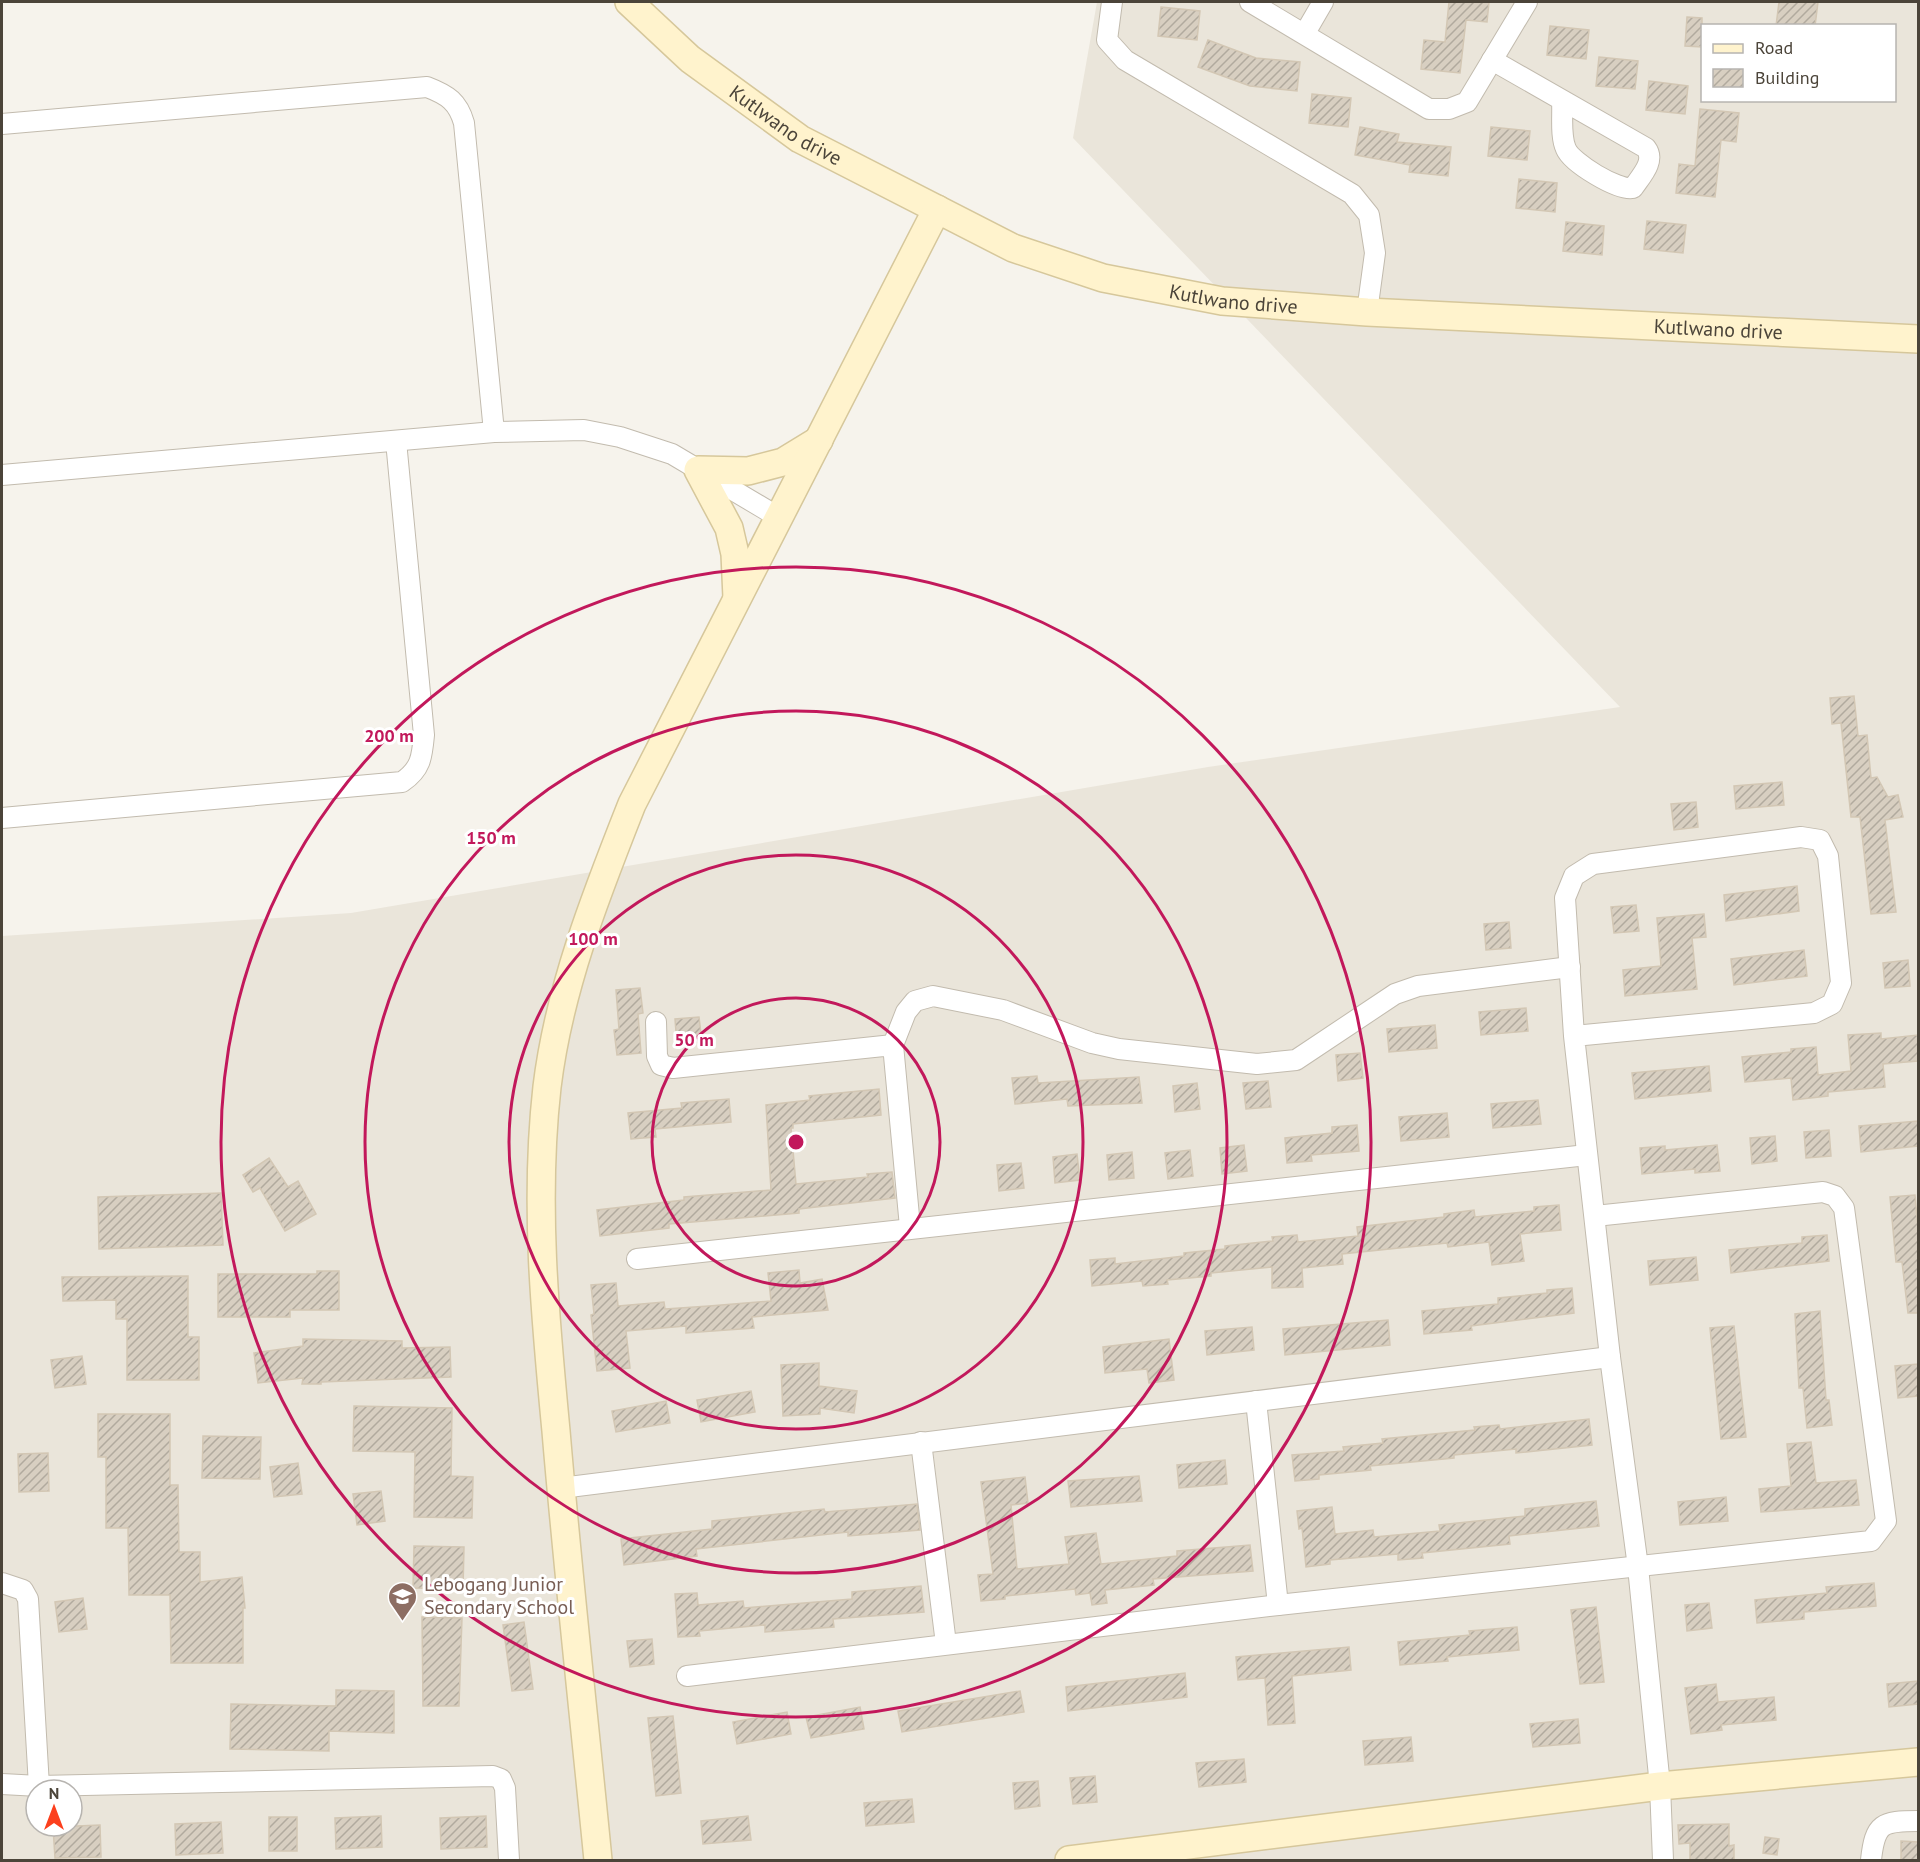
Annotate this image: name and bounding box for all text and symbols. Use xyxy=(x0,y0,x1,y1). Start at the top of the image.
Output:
legend xyxy=(1701,24,1896,102)
text: Road xyxy=(1755,36,1793,59)
text: Building xyxy=(1755,66,1819,89)
street label: Kutlwano drive xyxy=(724,79,846,171)
street label: Kutlwano drive xyxy=(1167,278,1299,320)
street label: Kutlwano drive xyxy=(1653,313,1784,345)
text: 200 m xyxy=(364,724,414,747)
text: 150 m xyxy=(466,826,516,849)
text: 100 m xyxy=(568,927,618,950)
text: 50 m xyxy=(674,1028,714,1051)
centre of rings xyxy=(786,1132,806,1152)
place label: Lebogang Junior Secondary School xyxy=(424,1571,574,1620)
school or university icon: Lebogang Junior Secondary School xyxy=(387,1580,419,1622)
north arrow xyxy=(24,1778,84,1838)
text: N xyxy=(49,1783,59,1803)

